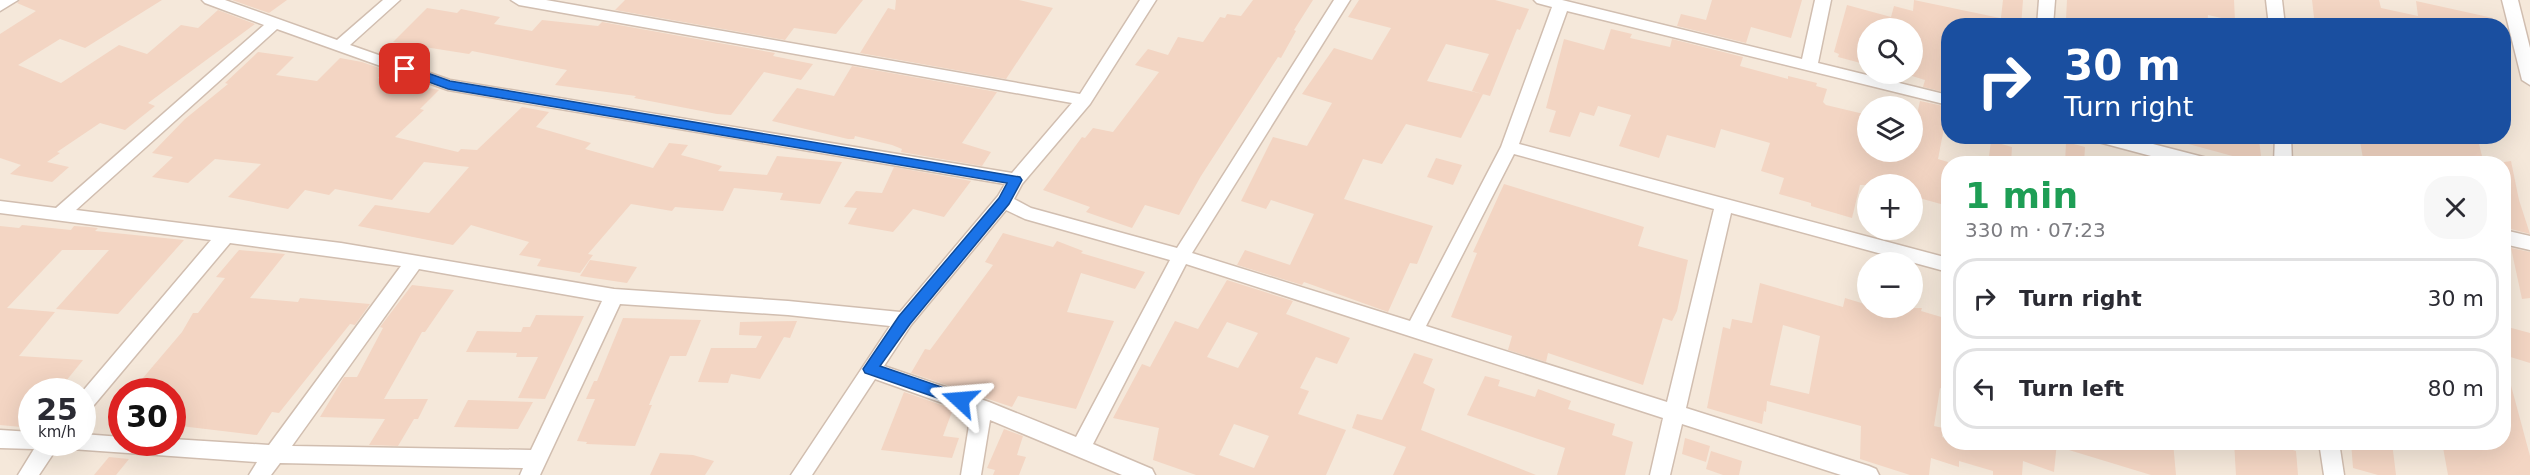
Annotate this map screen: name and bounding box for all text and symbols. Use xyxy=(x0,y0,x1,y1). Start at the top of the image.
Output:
map controls xyxy=(1857,18,1923,318)
button: search xyxy=(1857,18,1923,84)
text: 30 m xyxy=(2064,41,2181,90)
icon: right xyxy=(1965,42,2043,120)
pin xyxy=(379,43,430,94)
icon: arrive xyxy=(388,52,421,85)
text: Turn right xyxy=(2064,91,2193,122)
button: layers xyxy=(1857,96,1923,162)
button: + xyxy=(1857,174,1923,240)
text: 1 min xyxy=(1965,175,2078,216)
button: close xyxy=(2424,176,2487,239)
text: 330 m · 07:23 xyxy=(1965,218,2106,242)
button: − xyxy=(1857,252,1923,318)
icon: right xyxy=(1968,282,2001,315)
text: Turn right xyxy=(2019,286,2142,311)
text: 30 m xyxy=(2428,286,2484,311)
position arrow xyxy=(928,368,992,432)
icon: left xyxy=(1968,372,2001,405)
text: Turn left xyxy=(2019,376,2124,401)
text: 80 m xyxy=(2428,376,2484,401)
speed limit sign: 30 xyxy=(108,378,186,456)
text: 25 xyxy=(36,392,78,427)
text: km/h xyxy=(38,423,76,441)

